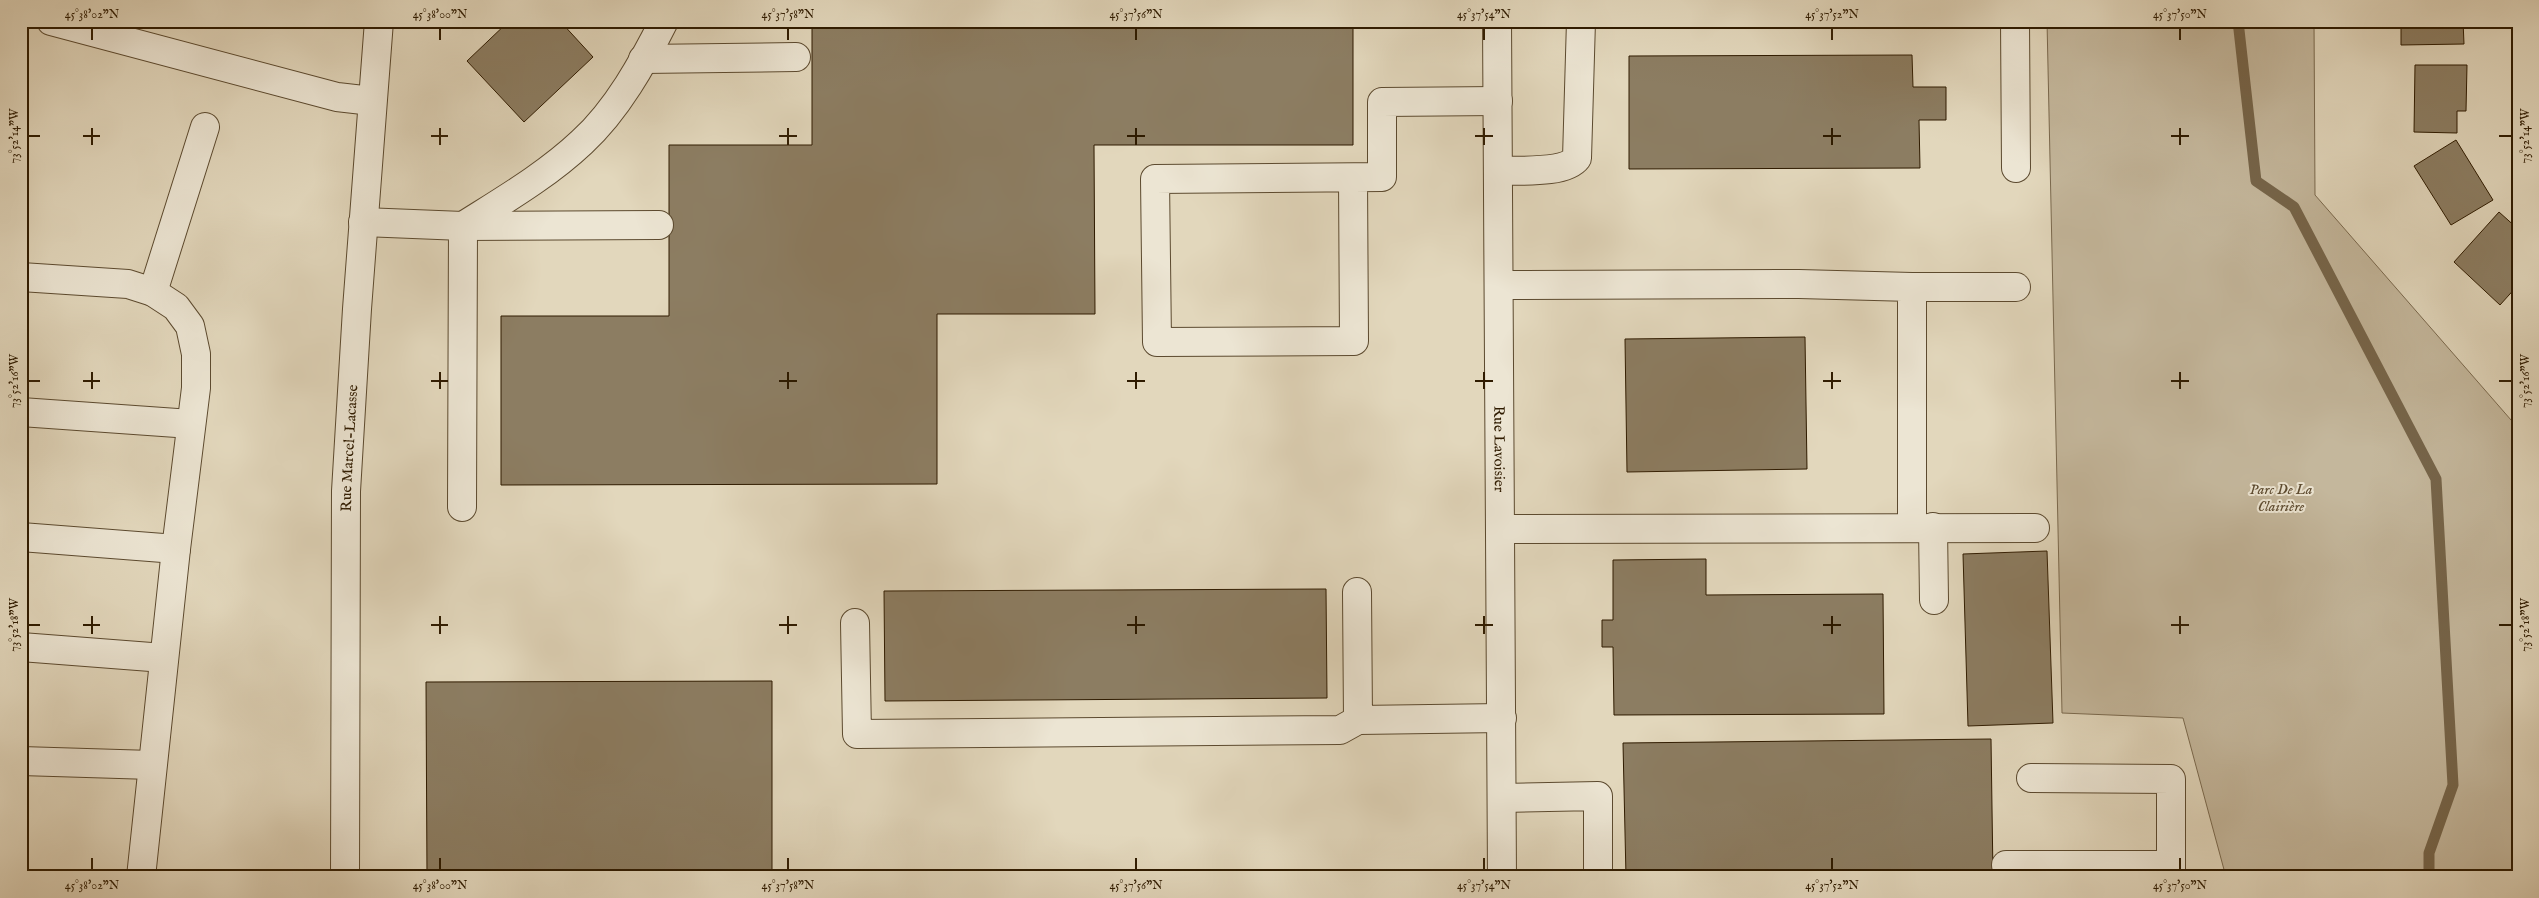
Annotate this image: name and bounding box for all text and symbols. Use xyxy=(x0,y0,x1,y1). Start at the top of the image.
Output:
text: 45°38'02"N xyxy=(65,7,120,22)
text: 45°38'00"N xyxy=(413,7,468,22)
text: 45°37'58"N xyxy=(762,7,815,22)
text: 45°37'56"N xyxy=(1109,7,1163,22)
text: 45°37'54"N xyxy=(1457,7,1512,22)
text: 45°37'52"N xyxy=(1805,7,1859,22)
text: 45°37'50"N xyxy=(2153,7,2208,22)
text: 73°52'14"W xyxy=(7,108,22,163)
text: 73°52'14"W xyxy=(2518,108,2533,163)
text: 73°52'16"W xyxy=(7,353,22,408)
text: 73°52'16"W xyxy=(2518,353,2533,408)
street label: Rue Marcel-Lacasse xyxy=(336,384,362,512)
street label: Rue Lavoisier xyxy=(1490,406,1509,493)
park label: Parc De La Clairière xyxy=(2250,480,2313,516)
text: 73°52'18"W xyxy=(7,598,22,652)
text: 73°52'18"W xyxy=(2518,598,2533,652)
text: 45°38'02"N xyxy=(65,878,120,893)
text: 45°38'00"N xyxy=(413,878,468,893)
text: 45°37'58"N xyxy=(762,878,815,893)
text: 45°37'56"N xyxy=(1109,878,1163,893)
text: 45°37'54"N xyxy=(1457,878,1512,893)
text: 45°37'52"N xyxy=(1805,878,1859,893)
text: 45°37'50"N xyxy=(2153,878,2208,893)

